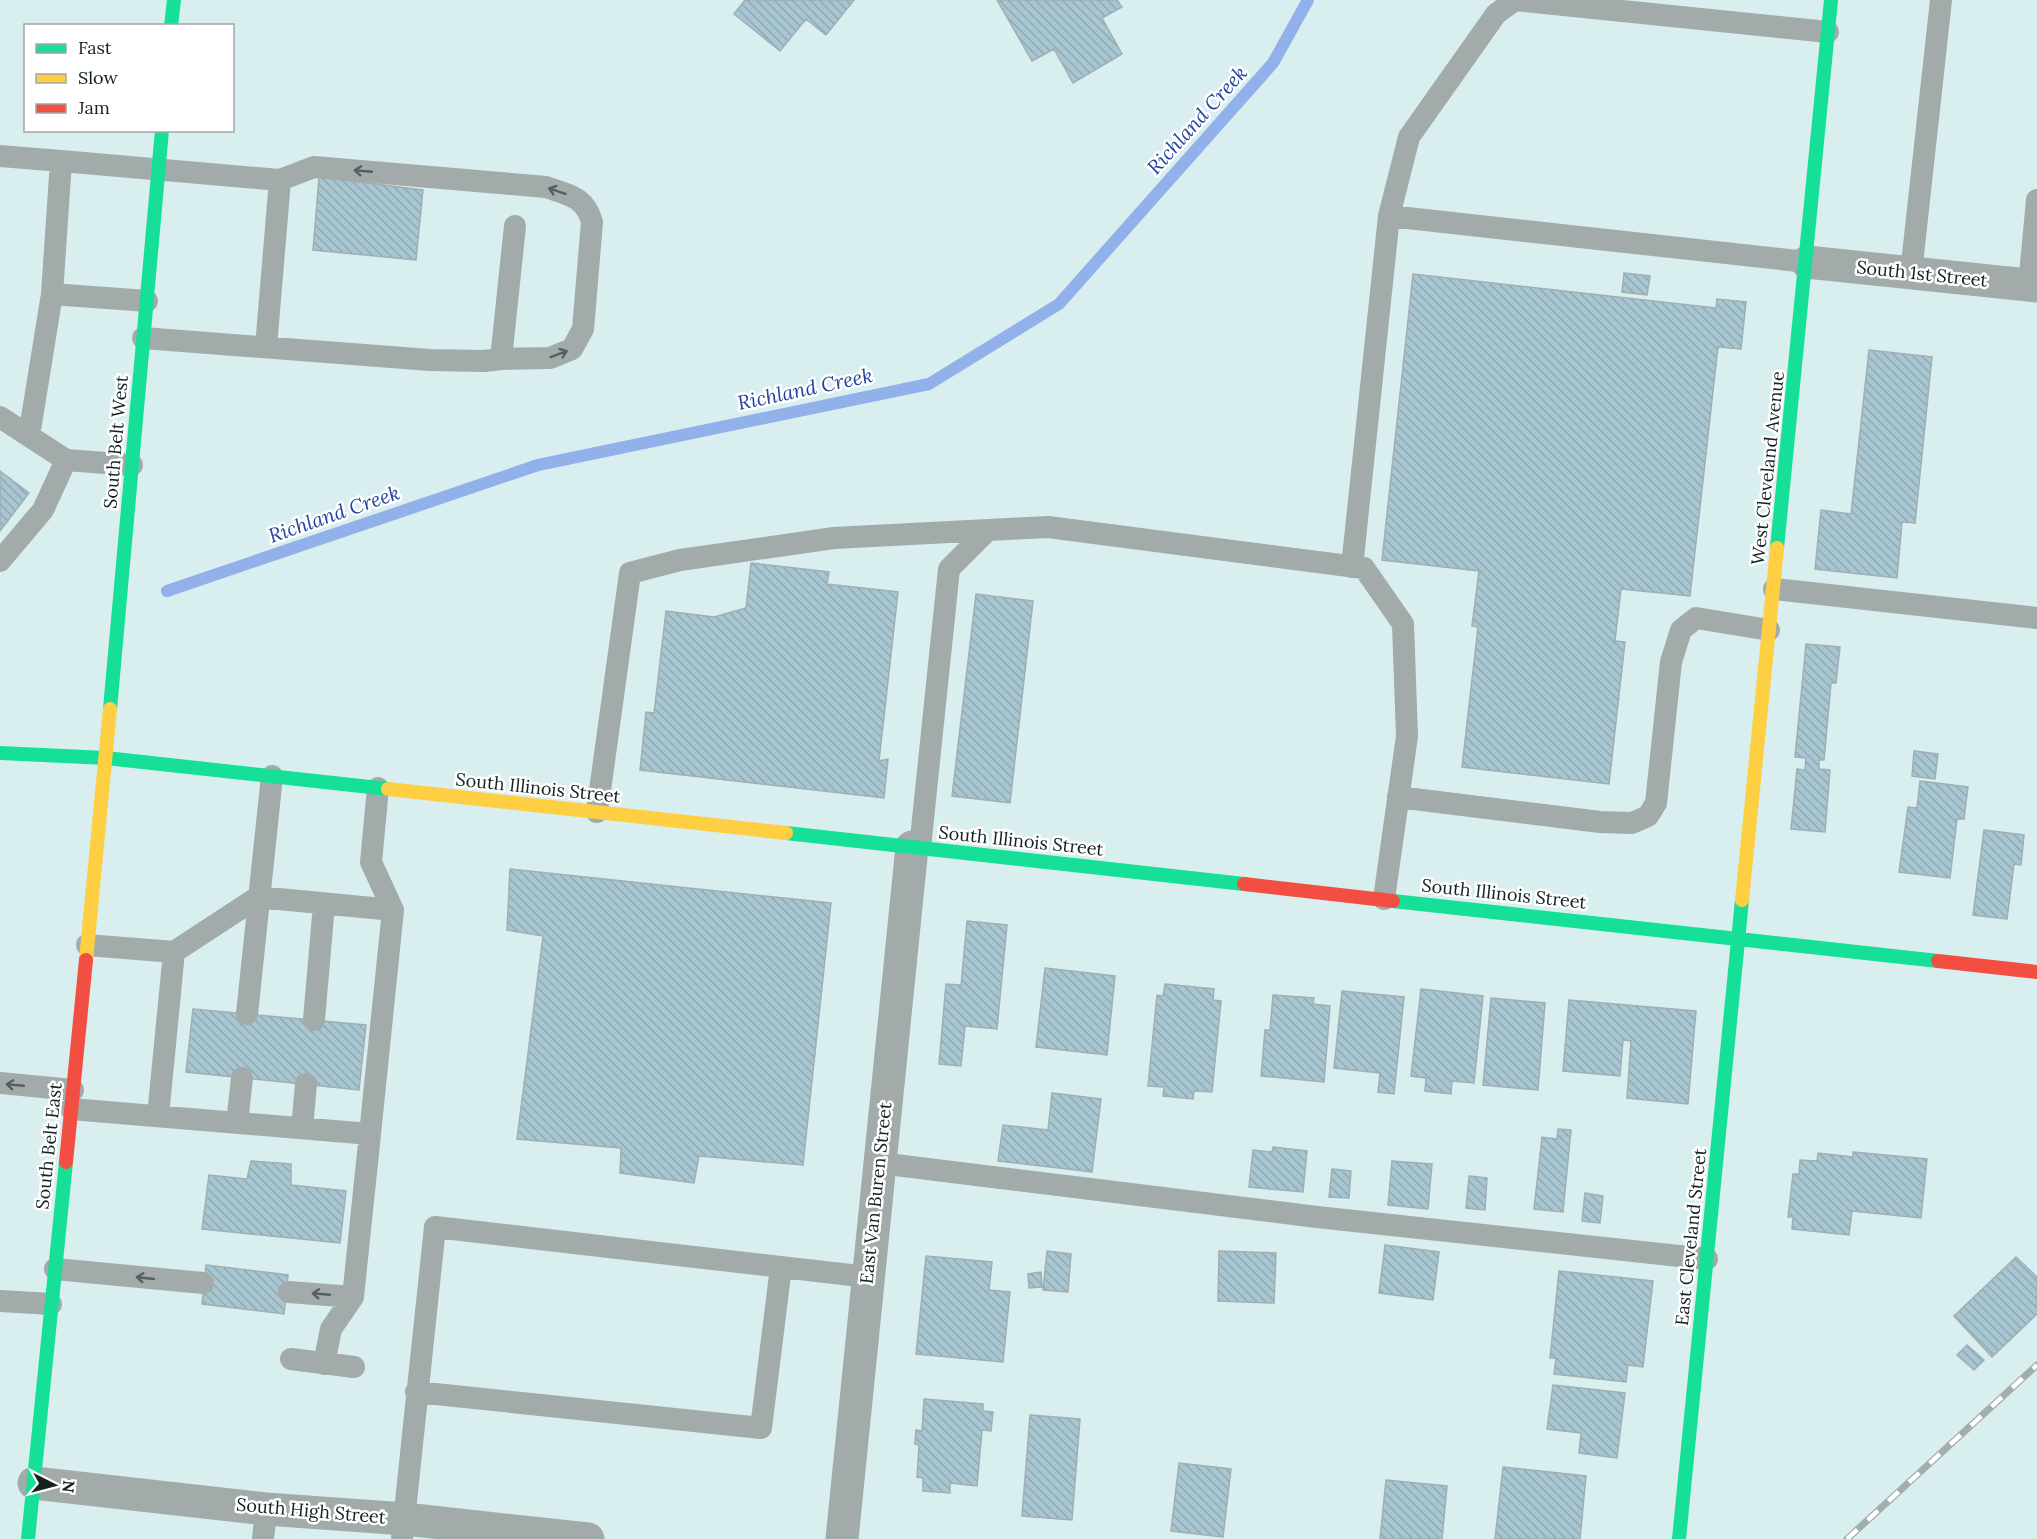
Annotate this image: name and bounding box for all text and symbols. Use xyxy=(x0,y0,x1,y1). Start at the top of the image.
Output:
legend xyxy=(24,24,234,132)
text: Fast xyxy=(78,36,112,59)
water label: Richland Creek xyxy=(1141,60,1252,179)
text: Slow xyxy=(78,66,118,89)
text: Jam xyxy=(77,96,110,119)
one-way arrow xyxy=(354,165,373,176)
one-way arrow xyxy=(548,184,567,195)
street label: South 1st Street xyxy=(1855,255,1989,292)
one-way arrow xyxy=(549,348,568,359)
water label: Richland Creek xyxy=(735,362,875,415)
street label: West Cleveland Avenue xyxy=(1746,370,1789,566)
street label: South Belt West xyxy=(98,374,133,510)
water label: Richland Creek xyxy=(265,479,403,548)
street label: South Illinois Street xyxy=(455,767,622,808)
street label: South Illinois Street xyxy=(938,820,1105,861)
street label: South Illinois Street xyxy=(1421,873,1588,914)
one-way arrow xyxy=(6,1079,26,1090)
street label: South Belt East xyxy=(30,1081,67,1210)
street label: East Van Buren Street xyxy=(855,1101,896,1285)
street label: East Cleveland Street xyxy=(1670,1147,1711,1327)
one-way arrow xyxy=(136,1272,155,1283)
one-way arrow xyxy=(311,1289,331,1300)
north arrow xyxy=(24,1455,84,1515)
text: N xyxy=(58,1479,80,1494)
street label: South High Street xyxy=(235,1493,387,1528)

